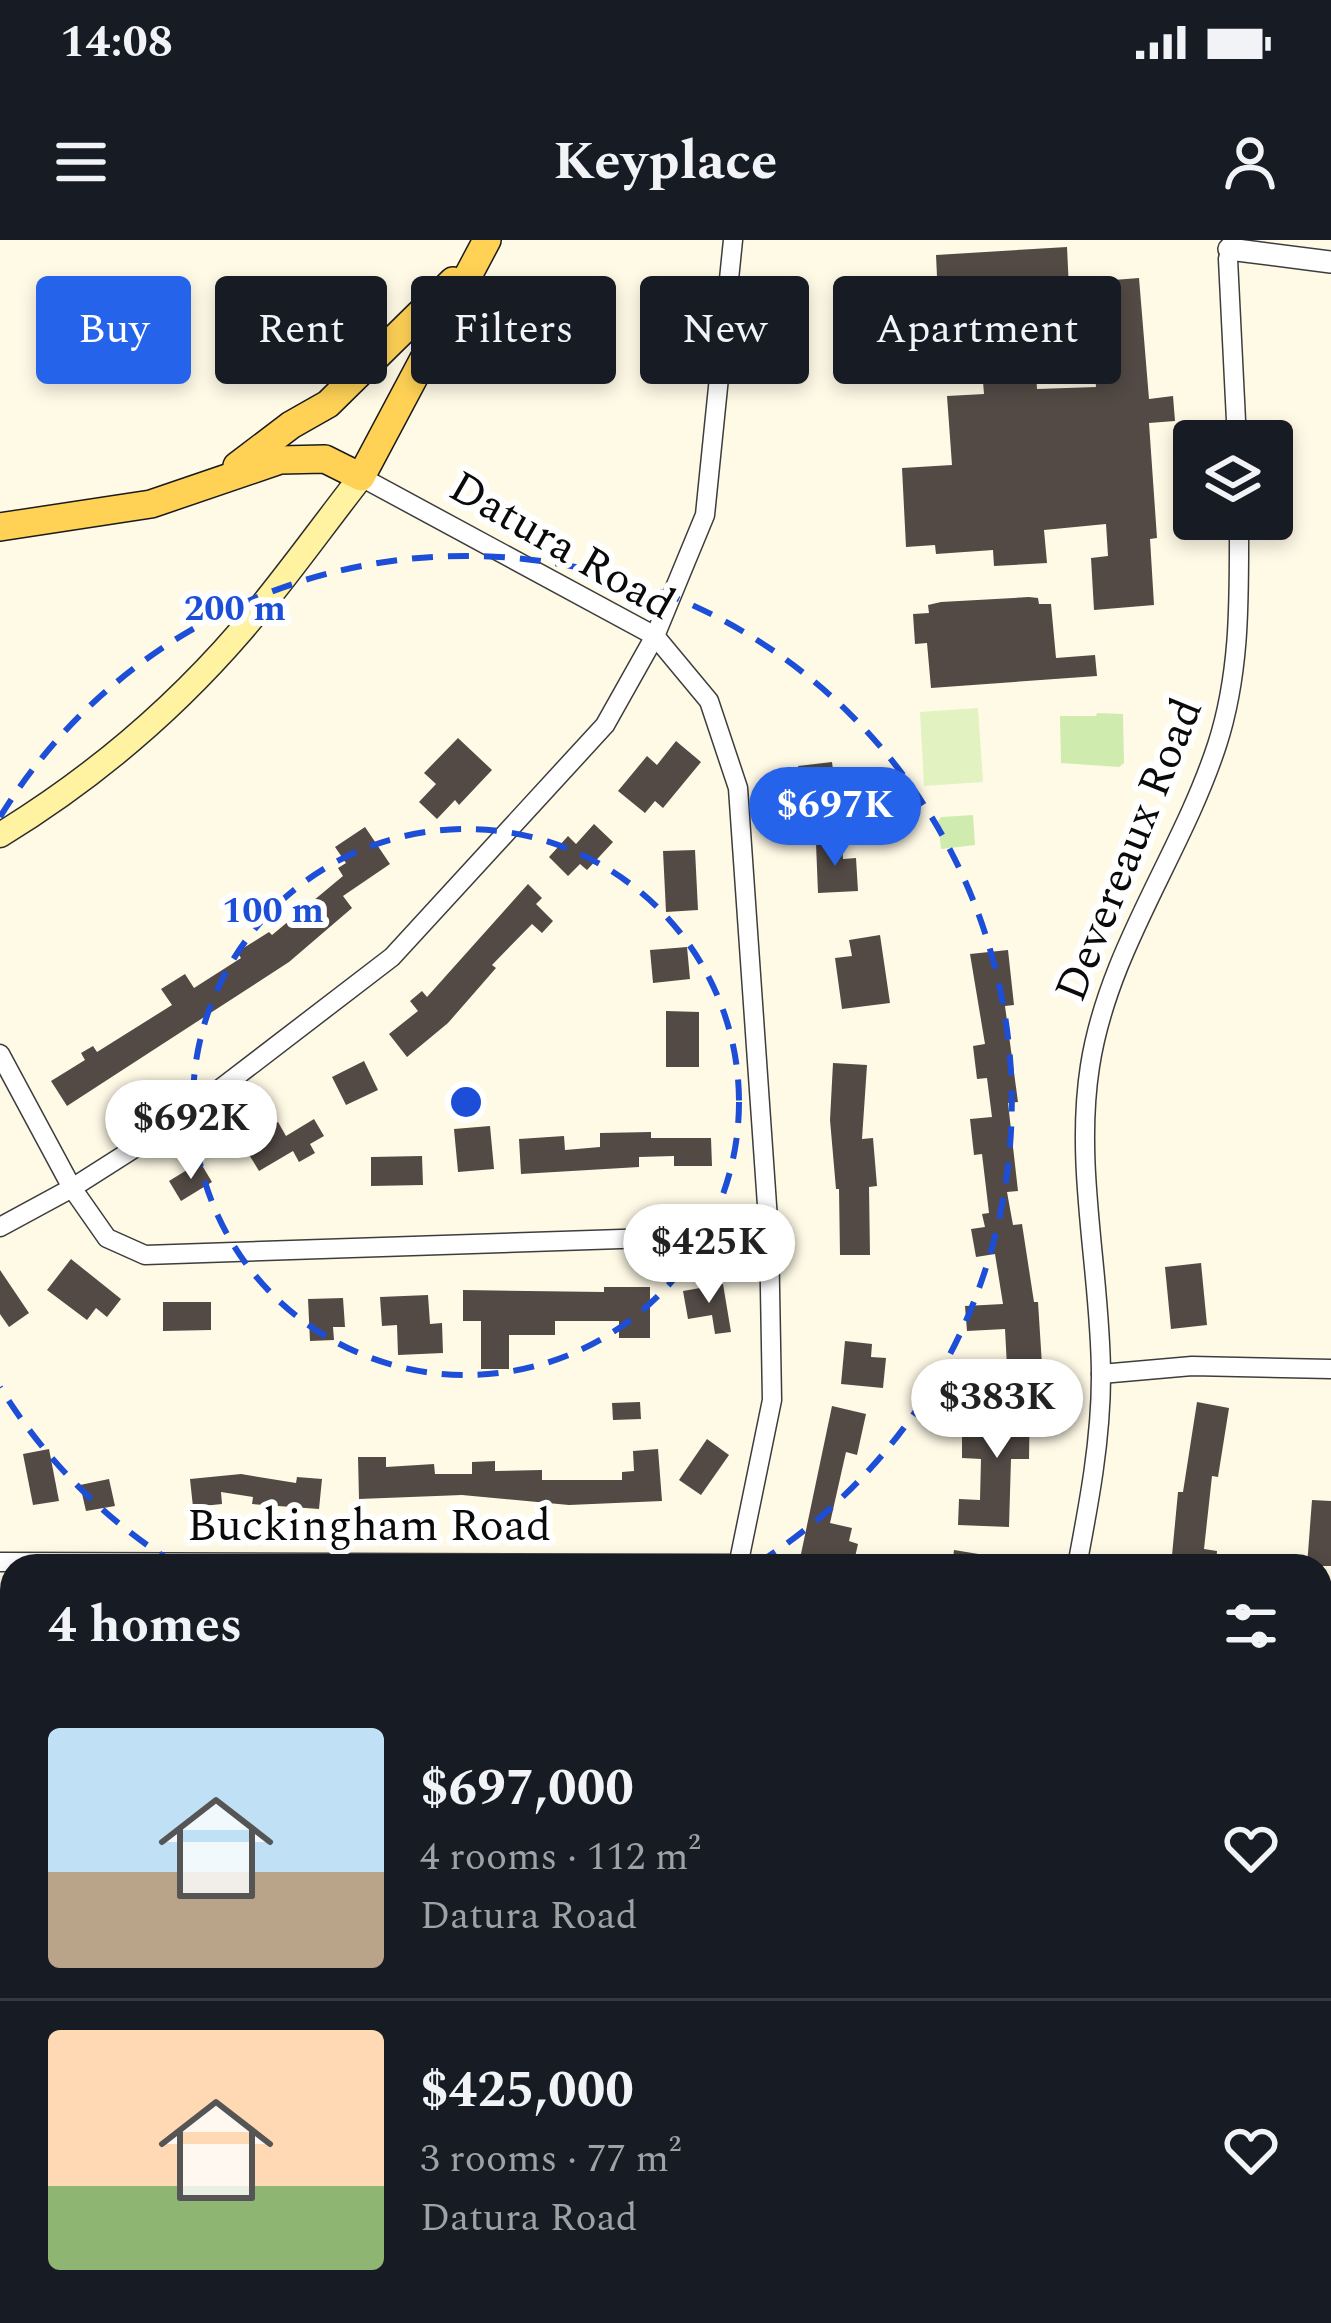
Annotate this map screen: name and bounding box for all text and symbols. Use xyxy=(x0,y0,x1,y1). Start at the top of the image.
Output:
text: 14:08 xyxy=(60,8,173,77)
text: Keyplace xyxy=(553,121,778,203)
icon: menu xyxy=(48,129,114,195)
icon: person xyxy=(1217,129,1283,195)
chip: Buy xyxy=(36,276,191,384)
chip: Rent xyxy=(215,276,387,384)
chip: Filters xyxy=(411,276,616,384)
chip: New xyxy=(640,276,809,384)
chip: Apartment xyxy=(833,276,1121,384)
map controls xyxy=(1173,420,1293,540)
button: layers xyxy=(1173,420,1293,540)
street label: Datura Road xyxy=(436,454,688,639)
text: 200 m xyxy=(184,582,286,637)
street label: Devereaux Road xyxy=(1037,688,1222,1012)
pin: $697K xyxy=(751,767,919,869)
text: $697K xyxy=(776,776,894,835)
text: 100 m xyxy=(222,884,324,939)
pin: $692K xyxy=(107,1080,275,1182)
centre of rings xyxy=(445,1081,487,1123)
text: $692K xyxy=(132,1089,250,1148)
pin: $425K xyxy=(625,1204,793,1306)
text: $425K xyxy=(650,1213,768,1272)
pin: $383K xyxy=(913,1359,1081,1461)
text: $383K xyxy=(938,1368,1056,1427)
street label: Buckingham Road xyxy=(187,1492,551,1561)
text: 4 homes xyxy=(48,1587,242,1665)
icon: filters xyxy=(1218,1593,1284,1659)
text: $697,000 xyxy=(420,1750,634,1828)
icon: home xyxy=(144,1776,288,1920)
icon: heart xyxy=(1218,1815,1284,1881)
text: 4 rooms · 112 m² xyxy=(420,1828,701,1887)
text: Datura Road xyxy=(420,1887,638,1946)
text: $425,000 xyxy=(420,2052,634,2130)
icon: home xyxy=(144,2078,288,2222)
icon: heart xyxy=(1218,2117,1284,2183)
text: 3 rooms · 77 m² xyxy=(420,2130,681,2189)
text: Datura Road xyxy=(420,2189,638,2248)

